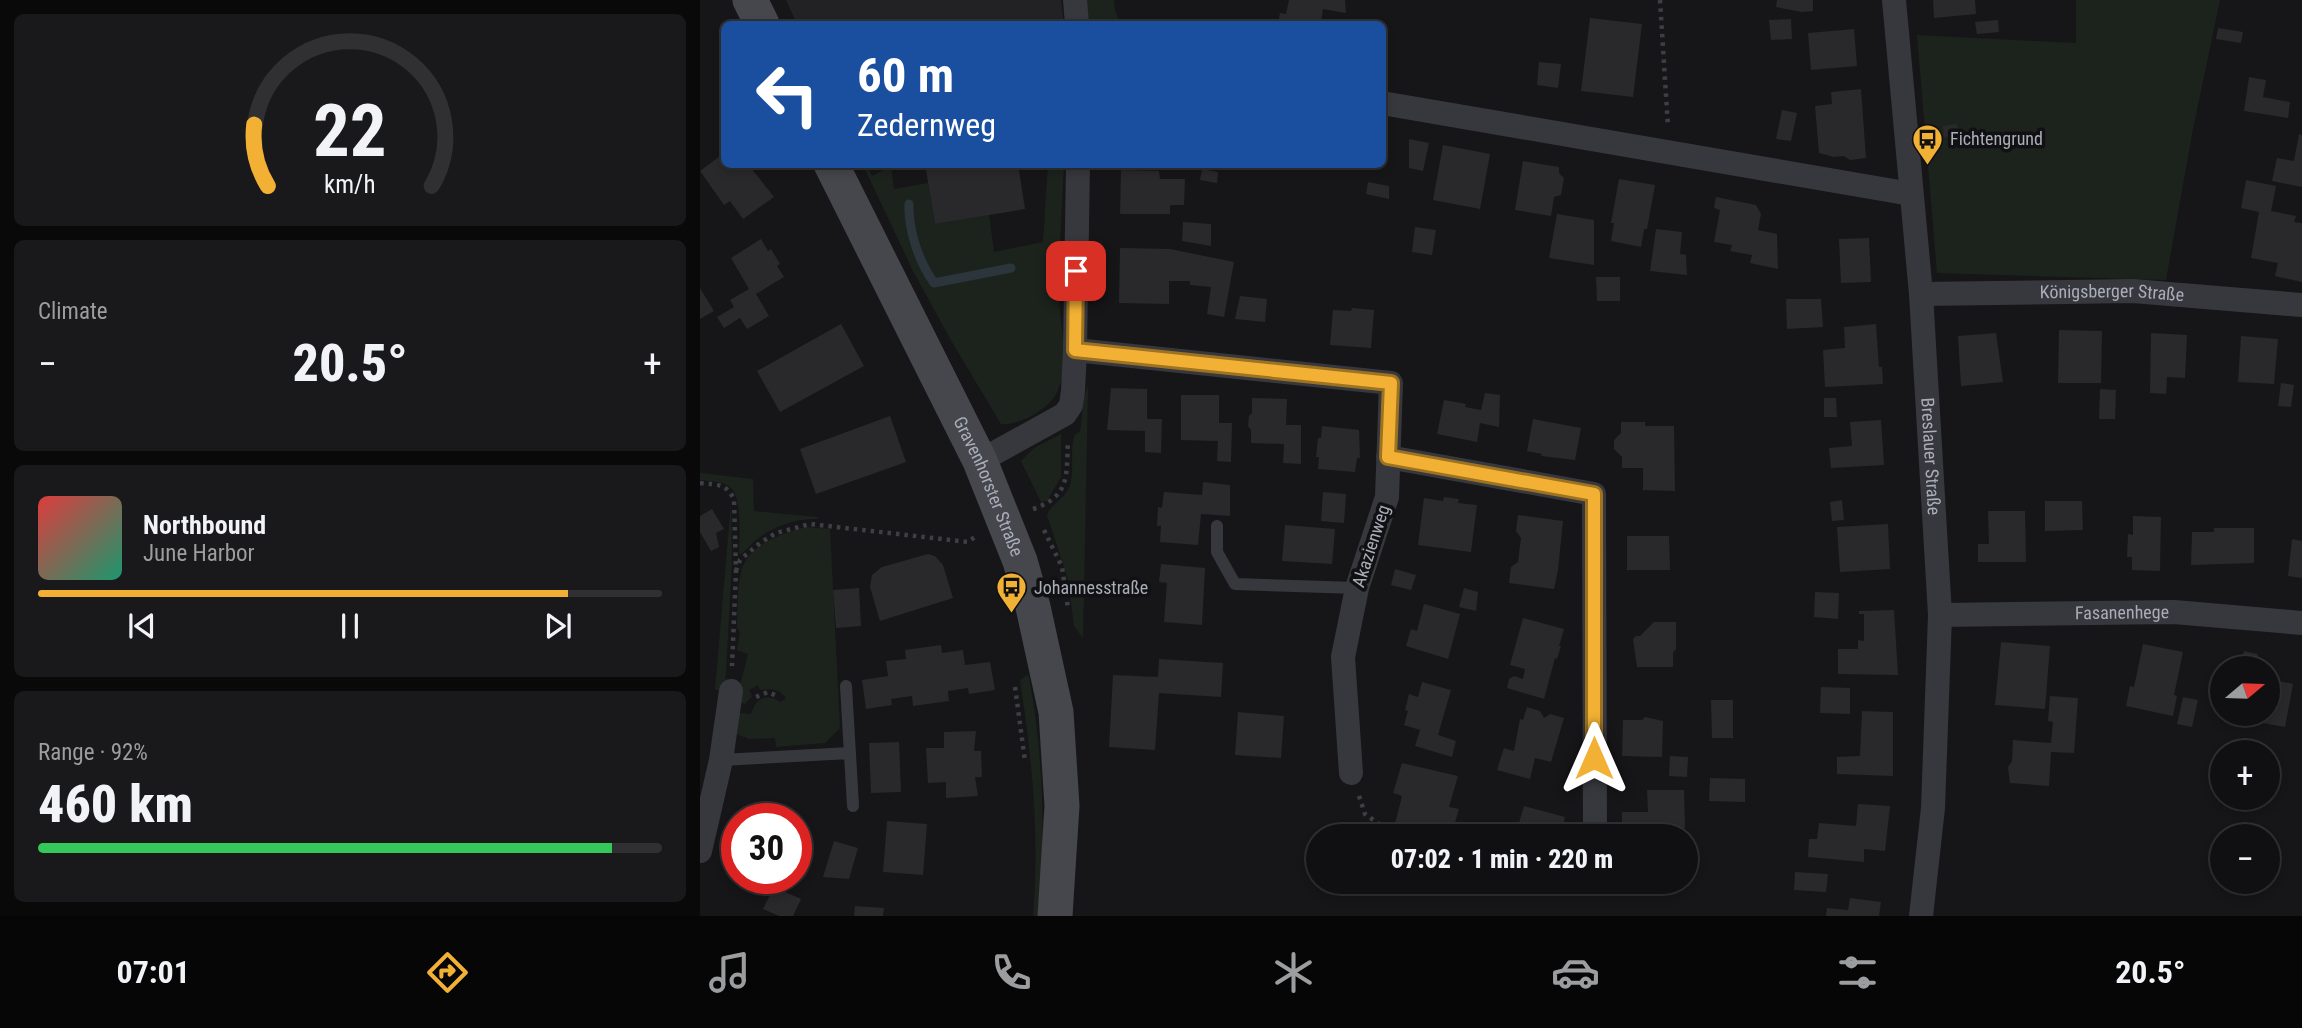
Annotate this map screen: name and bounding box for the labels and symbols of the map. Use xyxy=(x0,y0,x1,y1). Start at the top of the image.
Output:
bus stop icon: Fichtengrund xyxy=(1910,122,1944,166)
place label: Fichtengrund xyxy=(1950,128,2043,149)
pin xyxy=(1046,241,1106,301)
street label: Königsberger Straße xyxy=(2040,280,2185,305)
street label: Breslauer Straße xyxy=(1917,397,1945,516)
street label: Gravenhorster Straße xyxy=(949,413,1028,559)
street label: Akazienweg xyxy=(1347,502,1394,590)
bus stop icon: Johannesstraße xyxy=(994,571,1028,615)
place label: Johannesstraße xyxy=(1034,577,1148,598)
street label: Fasanenhege xyxy=(2075,601,2169,623)
north arrow xyxy=(2210,656,2280,726)
position arrow xyxy=(1557,721,1631,795)
speed limit sign: 30 xyxy=(721,803,812,894)

